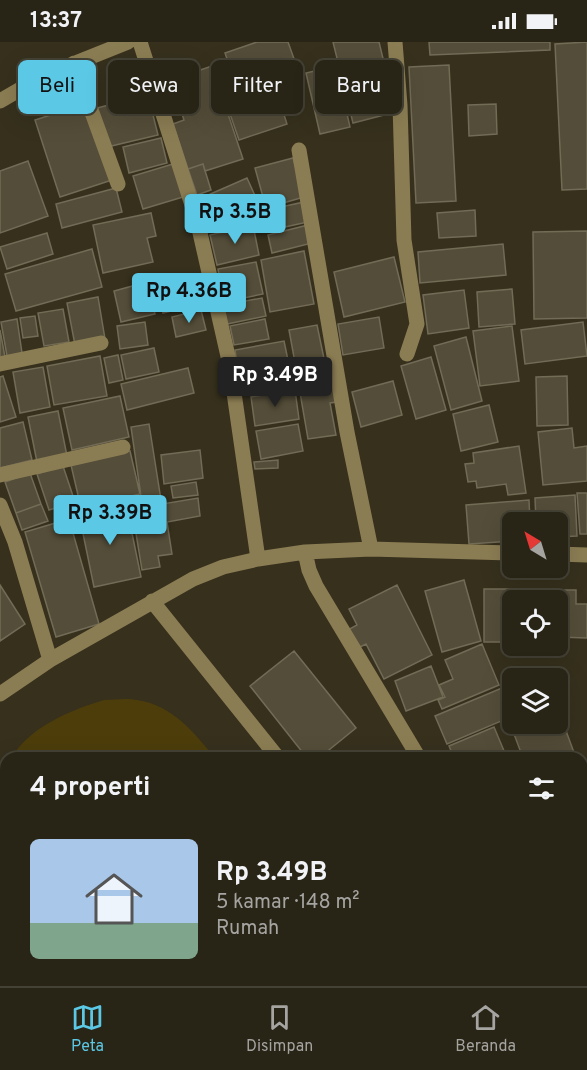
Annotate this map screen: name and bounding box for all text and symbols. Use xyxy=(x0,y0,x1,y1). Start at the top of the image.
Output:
text: 13:37 xyxy=(30,8,82,35)
chip: Beli xyxy=(18,60,96,114)
chip: Sewa xyxy=(108,60,199,114)
chip: Filter xyxy=(211,60,303,114)
chip: Baru xyxy=(315,60,402,114)
pin: Rp 3.5B xyxy=(180,194,290,245)
text: Rp 3.5B xyxy=(199,200,271,226)
pin: Rp 4.36B xyxy=(127,273,251,324)
text: Rp 4.36B xyxy=(146,279,232,305)
pin: Rp 3.49B xyxy=(213,357,337,408)
text: Rp 3.49B xyxy=(232,363,318,389)
pin: Rp 3.39B xyxy=(48,495,172,546)
text: Rp 3.39B xyxy=(68,501,152,527)
north arrow xyxy=(502,512,568,578)
map controls xyxy=(502,512,568,734)
button: locate xyxy=(502,590,568,656)
button: layers xyxy=(502,668,568,734)
text: 4 properti xyxy=(30,772,150,805)
icon: filters xyxy=(525,772,558,805)
text: Rp 3.49B xyxy=(216,857,327,890)
icon: home xyxy=(78,863,150,935)
text: 5 kamar · 148 m² xyxy=(216,890,360,916)
text: Rumah xyxy=(216,916,279,942)
tab: Peta xyxy=(71,1001,104,1057)
tab: Disimpan xyxy=(246,1001,313,1057)
tab: Beranda xyxy=(455,1001,516,1057)

